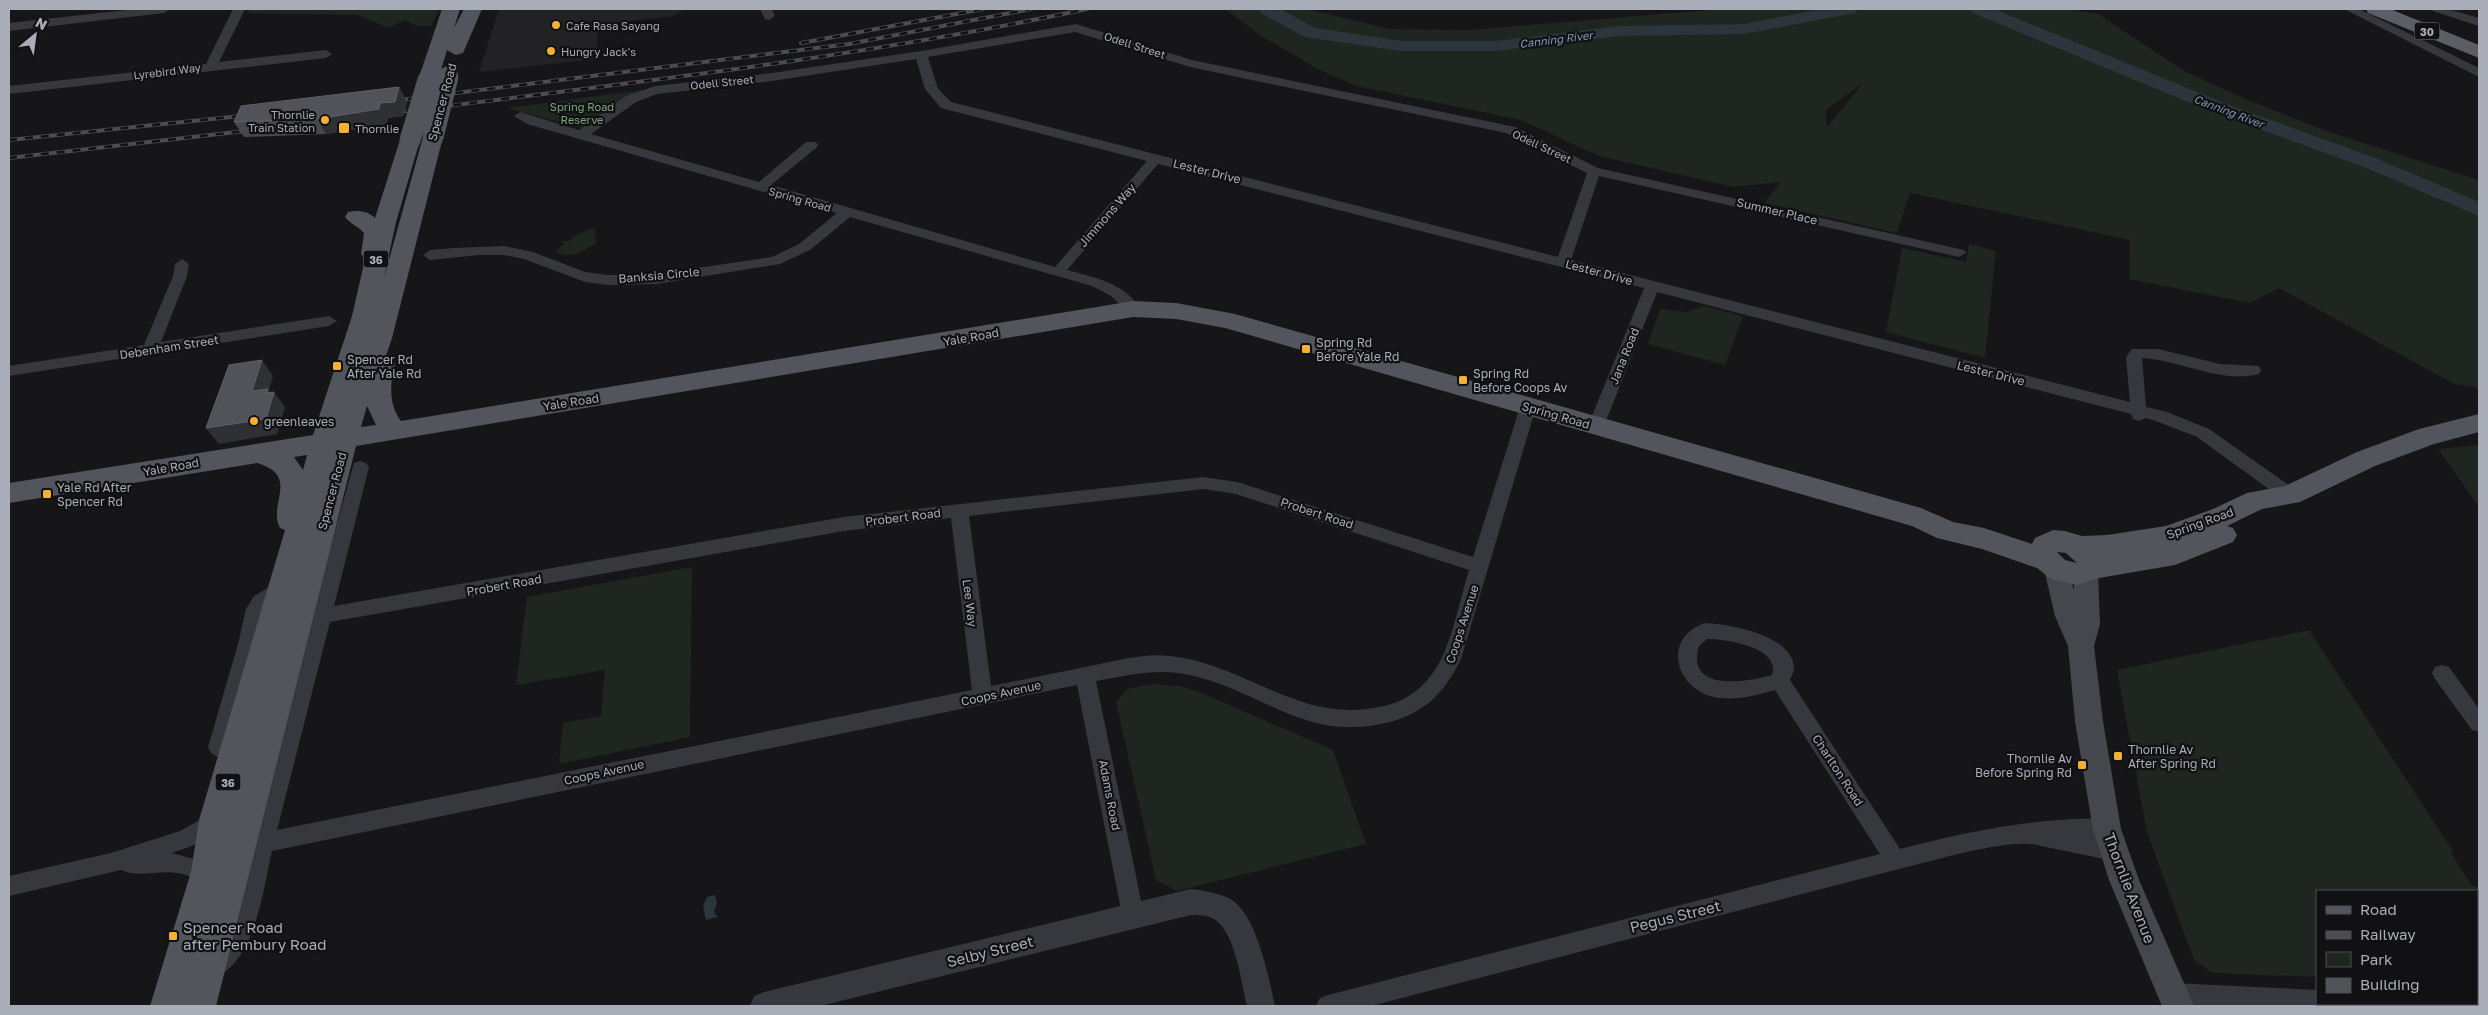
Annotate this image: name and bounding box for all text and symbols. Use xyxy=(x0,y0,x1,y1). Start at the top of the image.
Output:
north arrow xyxy=(10,10,60,60)
text: N xyxy=(33,13,50,33)
marker: Cafe Rasa Sayang xyxy=(550,19,562,31)
place label: Cafe Rasa Sayang xyxy=(566,19,660,32)
road number: 30 xyxy=(2414,22,2440,40)
water label: Canning River xyxy=(1519,28,1595,51)
street label: Odell Street xyxy=(1103,29,1167,61)
marker: Hungry Jack's xyxy=(545,45,557,57)
place label: Hungry Jack's xyxy=(561,45,636,58)
street label: Lyrebird Way xyxy=(133,60,201,82)
street label: Spencer Road xyxy=(424,61,460,143)
street label: Odell Street xyxy=(690,72,754,92)
water label: Canning River xyxy=(2192,92,2267,132)
park label: Spring Road Reserve xyxy=(550,100,614,126)
place label: Thornlie Train Station xyxy=(248,108,315,134)
marker: Thornlie Train Station xyxy=(319,114,331,126)
marker: Thornlie xyxy=(337,121,351,135)
place label: Thornlie xyxy=(355,122,399,135)
street label: Odell Street xyxy=(1510,127,1574,165)
street label: Lester Drive xyxy=(1172,155,1242,187)
street label: Jimmons Way xyxy=(1075,180,1139,250)
street label: Spring Road xyxy=(767,184,833,214)
street label: Summer Place xyxy=(1735,194,1819,228)
road number: 36 xyxy=(364,250,388,268)
street label: Lester Drive xyxy=(1564,256,1634,288)
street label: Banksia Circle xyxy=(618,264,700,286)
street label: Yale Road xyxy=(942,325,1000,349)
street label: Jana Road xyxy=(1606,325,1642,387)
street label: Debenham Street xyxy=(118,332,220,362)
place label: Spring Rd Before Yale Rd xyxy=(1316,335,1399,364)
marker: Spring Rd Before Yale Rd xyxy=(1300,343,1312,355)
place label: Spencer Rd After Yale Rd xyxy=(347,352,421,381)
street label: Lester Drive xyxy=(1956,357,2026,389)
marker: Spencer Rd After Yale Rd xyxy=(331,360,343,372)
place label: Spring Rd Before Coops Av xyxy=(1473,366,1567,395)
marker: Spring Rd Before Coops Av xyxy=(1457,374,1469,386)
street label: Yale Road xyxy=(542,390,600,414)
street label: Spring Road xyxy=(1520,398,1592,432)
place label: greenleaves xyxy=(264,414,334,429)
marker: greenleaves xyxy=(248,415,260,427)
street label: Spencer Road xyxy=(314,450,350,532)
street label: Yale Road xyxy=(142,455,200,479)
place label: Yale Rd After Spencer Rd xyxy=(57,480,132,509)
marker: Yale Rd After Spencer Rd xyxy=(41,488,53,500)
street label: Probert Road xyxy=(1278,494,1356,532)
street label: Spring Road xyxy=(2164,504,2236,542)
street label: Probert Road xyxy=(864,505,942,529)
street label: Probert Road xyxy=(465,571,543,599)
street label: Lee Way xyxy=(960,578,980,628)
street label: Coops Avenue xyxy=(1442,583,1482,665)
street label: Coops Avenue xyxy=(959,677,1043,709)
street label: Charlton Road xyxy=(1809,731,1867,809)
place label: Thornlie Av After Spring Rd xyxy=(2128,742,2216,771)
marker: Thornlie Av After Spring Rd xyxy=(2112,750,2124,762)
place label: Thornlie Av Before Spring Rd xyxy=(1975,751,2072,780)
street label: Coops Avenue xyxy=(562,756,646,788)
street label: Adams Road xyxy=(1096,758,1124,832)
marker: Thornlie Av Before Spring Rd xyxy=(2076,759,2088,771)
road number: 36 xyxy=(216,774,240,790)
street label: Thornlie Avenue xyxy=(2101,830,2159,946)
legend xyxy=(2316,890,2478,1005)
street label: Pegus Street xyxy=(1628,896,1722,936)
text: Road xyxy=(2360,900,2397,918)
place label: Spencer Road after Pembury Road xyxy=(183,918,327,953)
text: Railway xyxy=(2360,925,2416,943)
marker: Spencer Road after Pembury Road xyxy=(167,930,179,942)
street label: Selby Street xyxy=(945,932,1035,970)
text: Park xyxy=(2360,950,2393,968)
text: Building xyxy=(2360,975,2420,993)

